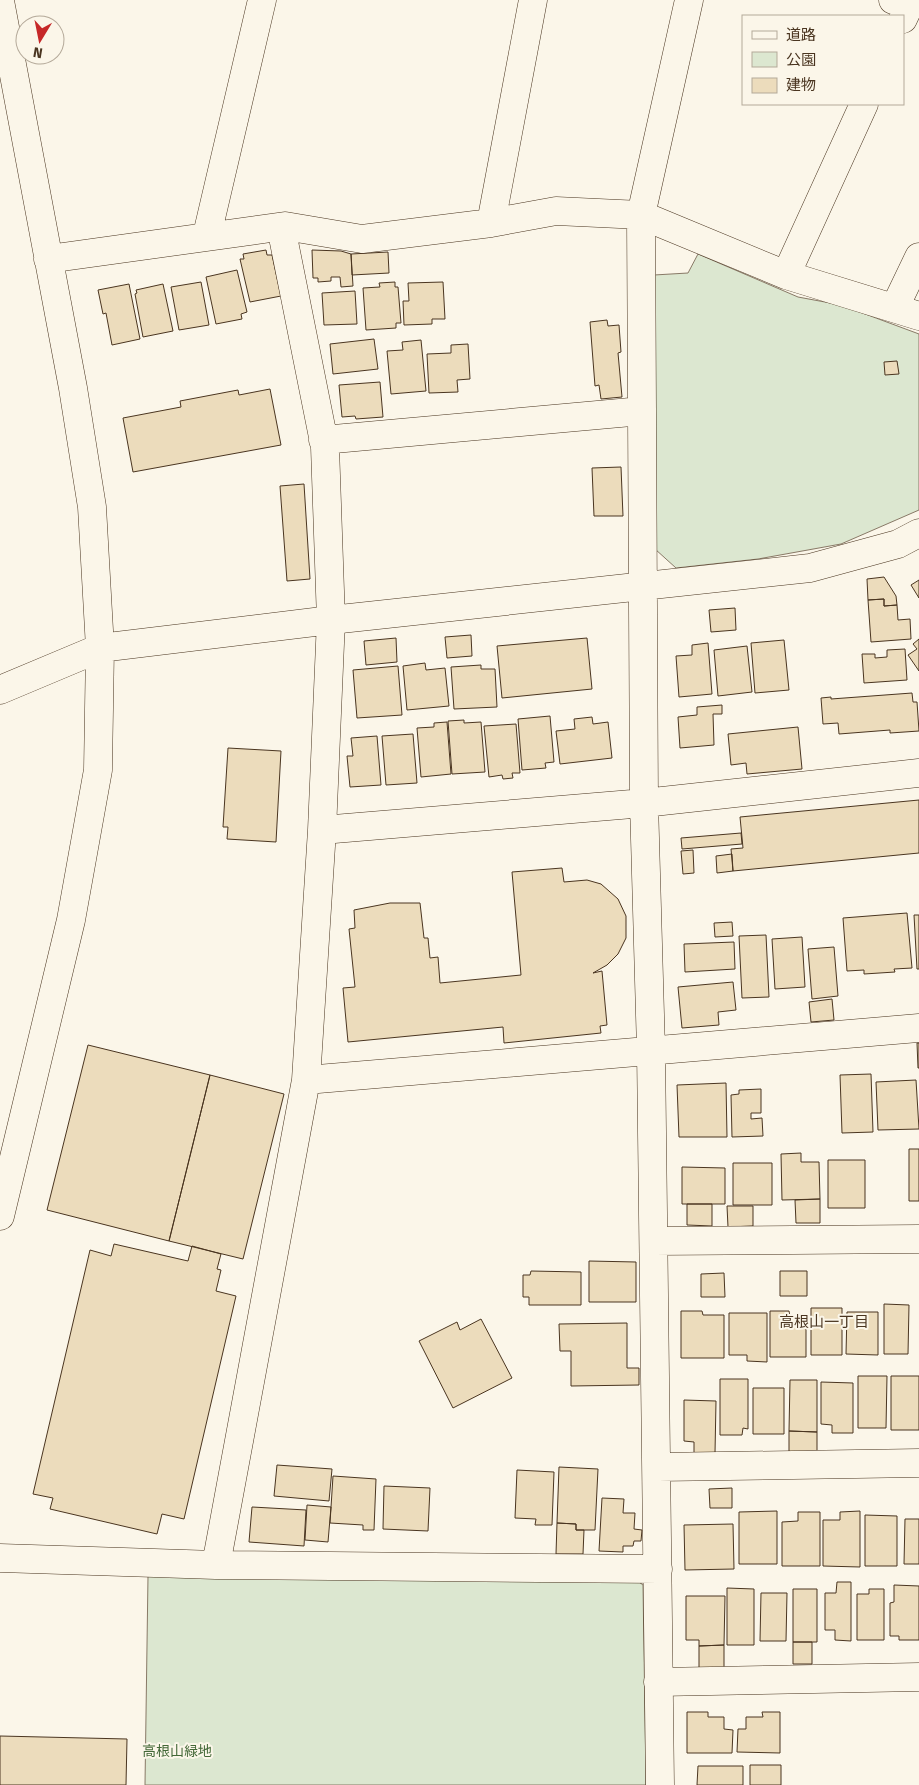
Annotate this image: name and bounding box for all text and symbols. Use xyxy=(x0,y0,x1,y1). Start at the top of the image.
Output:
north arrow xyxy=(15,15,65,65)
legend xyxy=(742,15,904,105)
text: 道路 xyxy=(786,26,816,44)
text: N xyxy=(32,43,44,61)
text: 公園 xyxy=(786,51,816,69)
text: 建物 xyxy=(786,76,816,94)
district label: 高根山一丁目 xyxy=(779,1313,869,1331)
park label: 高根山緑地 xyxy=(142,1743,212,1760)

